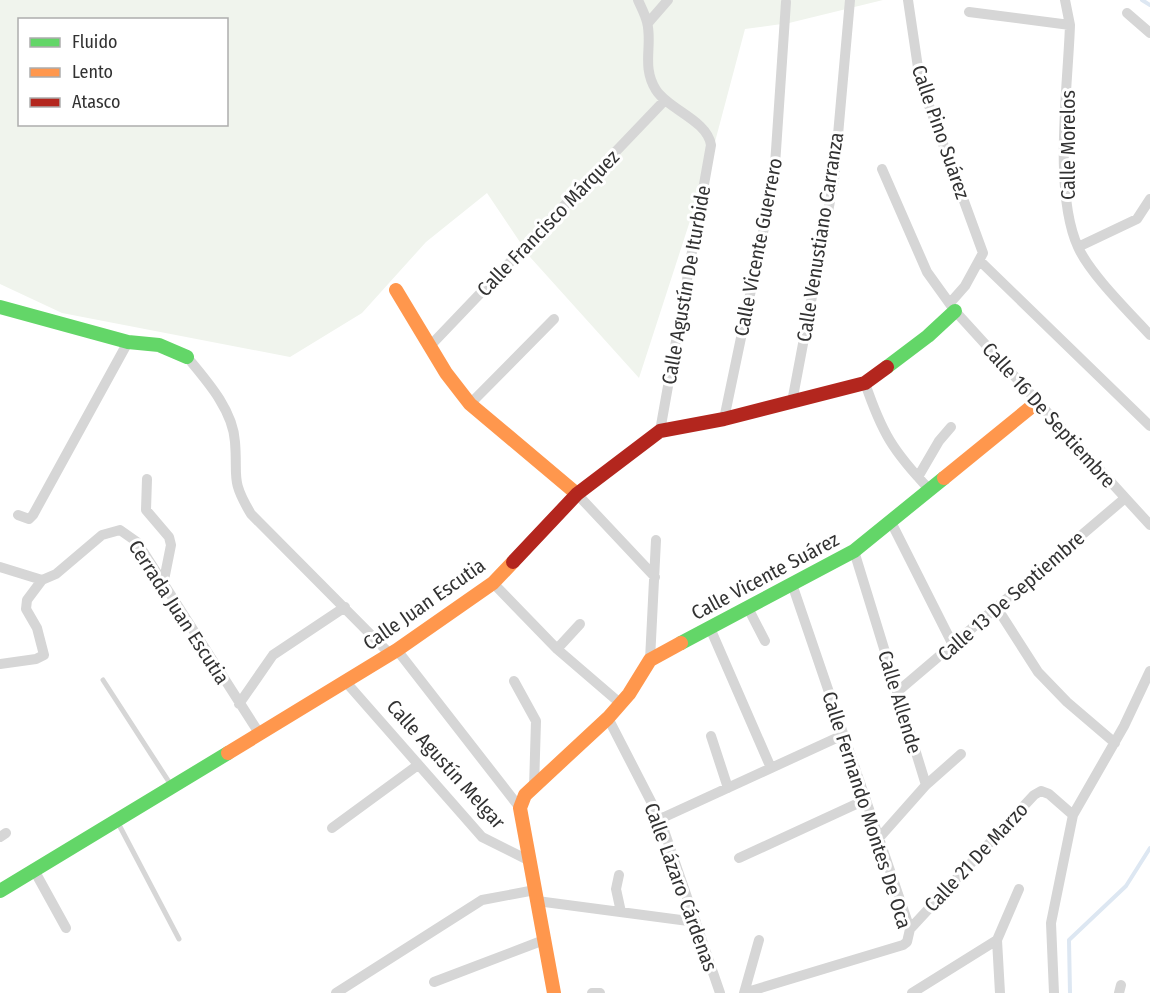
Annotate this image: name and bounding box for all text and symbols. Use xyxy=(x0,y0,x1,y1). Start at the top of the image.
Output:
legend xyxy=(18,18,228,126)
text: Fluido xyxy=(72,31,118,53)
text: Lento xyxy=(72,61,113,83)
street label: Calle Pino Suárez xyxy=(907,62,975,202)
street label: Calle Morelos xyxy=(1056,90,1080,200)
text: Atasco xyxy=(72,91,120,113)
street label: Calle Venustiano Carranza xyxy=(792,131,848,343)
street label: Calle Francisco Márquez xyxy=(472,145,624,301)
street label: Calle Vicente Guerrero xyxy=(729,156,787,338)
street label: Calle Agustín De Iturbide xyxy=(657,184,715,386)
street label: Calle 16 De Septiembre xyxy=(977,337,1121,493)
street label: Calle 13 De Septiembre xyxy=(933,526,1089,666)
street label: Calle Vicente Suárez xyxy=(687,527,843,625)
street label: Cerrada Juan Escutia xyxy=(123,535,235,689)
street label: Calle Juan Escutia xyxy=(358,553,490,655)
street label: Calle Allende xyxy=(873,648,927,756)
street label: Calle Fernando Montes De Oca xyxy=(817,688,917,932)
street label: Calle Agustín Melgar xyxy=(382,695,510,833)
street label: Calle 21 De Marzo xyxy=(919,797,1033,917)
street label: Calle Lázaro Cárdenas xyxy=(639,799,723,975)

